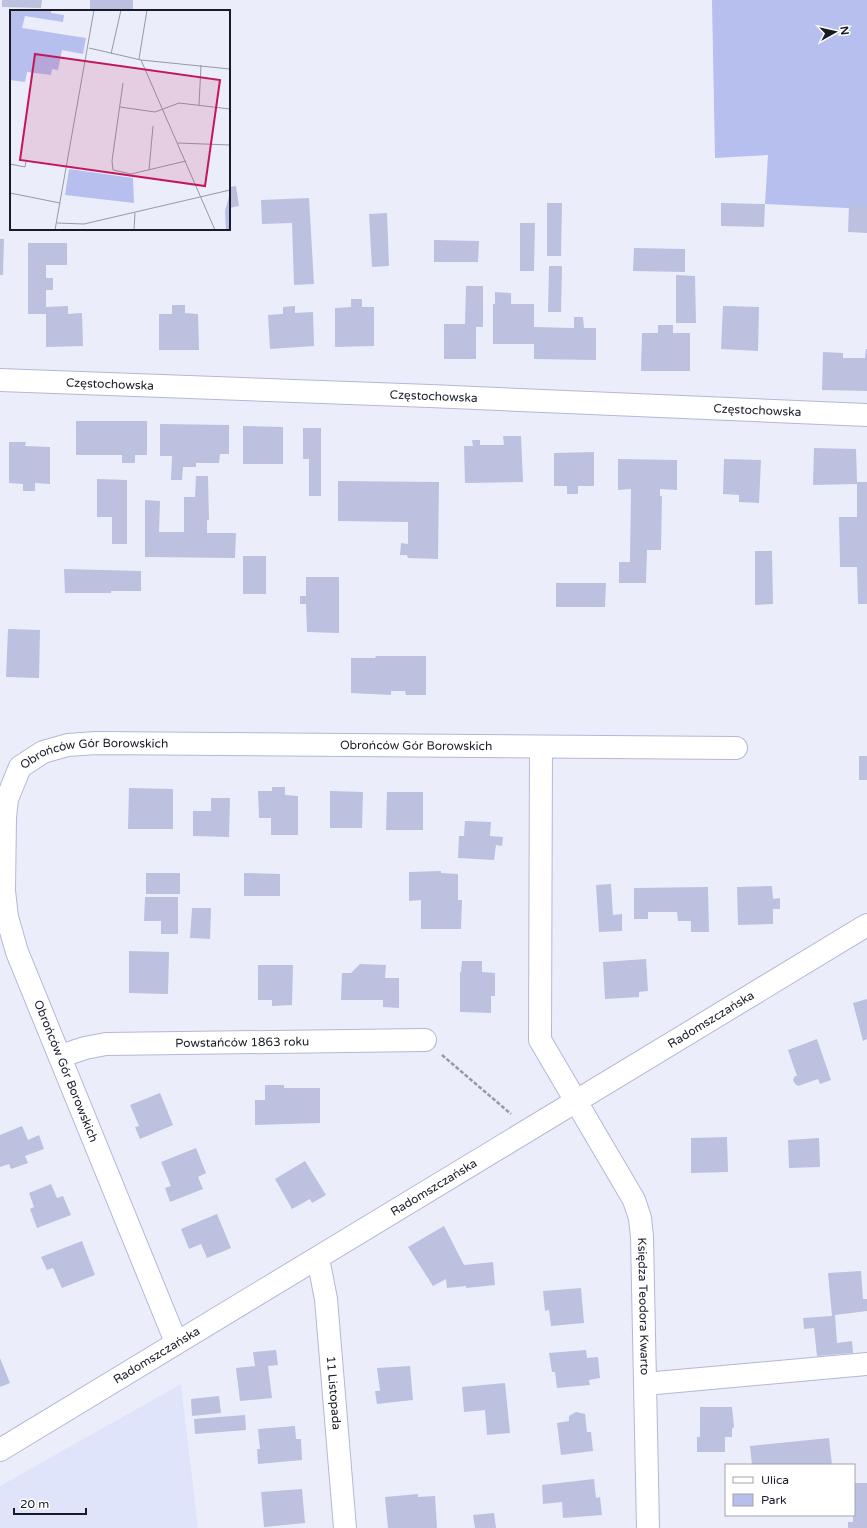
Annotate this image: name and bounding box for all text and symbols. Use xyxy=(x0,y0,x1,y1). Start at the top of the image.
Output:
inset map xyxy=(10,10,230,230)
north arrow xyxy=(815,12,855,52)
text: N xyxy=(837,25,851,36)
street label: Częstochowska xyxy=(66,375,154,393)
street label: Częstochowska xyxy=(389,388,478,405)
street label: Częstochowska xyxy=(713,401,802,419)
street label: Obrońców Gór Borowskich xyxy=(17,736,168,772)
street label: Obrońców Gór Borowskich xyxy=(340,738,492,753)
street label: Radomszczańska xyxy=(665,988,757,1051)
street label: Obrońców Gór Borowskich xyxy=(31,998,101,1144)
street label: Powstańców 1863 roku xyxy=(175,1034,309,1050)
street label: Radomszczańska xyxy=(388,1156,479,1219)
street label: Księdza Teodora Kwarto xyxy=(635,1237,652,1375)
street label: Radomszczańska xyxy=(111,1324,202,1387)
street label: 11 Listopada xyxy=(324,1355,344,1431)
legend xyxy=(725,1464,855,1516)
text: Ulica xyxy=(761,1473,789,1487)
scale bar xyxy=(14,1490,86,1516)
text: Park xyxy=(761,1493,787,1507)
text: 20 m xyxy=(20,1497,49,1511)

